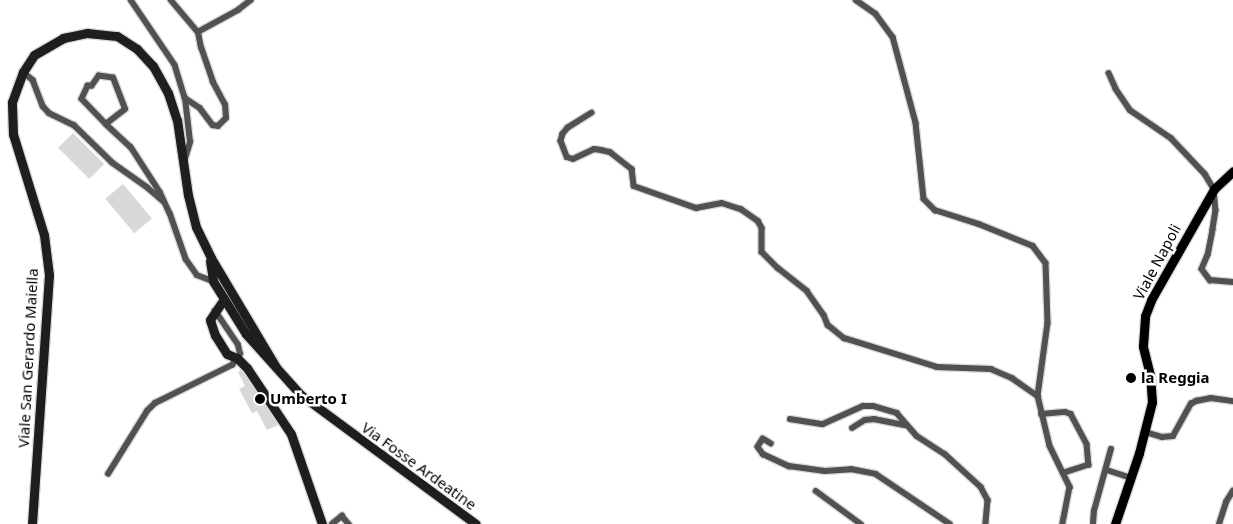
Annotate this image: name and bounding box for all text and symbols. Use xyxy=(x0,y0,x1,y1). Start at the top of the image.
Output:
street label: Viale Napoli xyxy=(1129,221,1185,303)
street label: Viale San Gerardo Maiella xyxy=(14,268,42,448)
place label: la Reggia xyxy=(1141,369,1210,387)
marker: la Reggia xyxy=(1125,372,1137,384)
place label: Umberto I xyxy=(270,390,347,408)
marker: Umberto I xyxy=(254,393,266,405)
street label: Via Fosse Ardeatine xyxy=(358,418,480,514)

